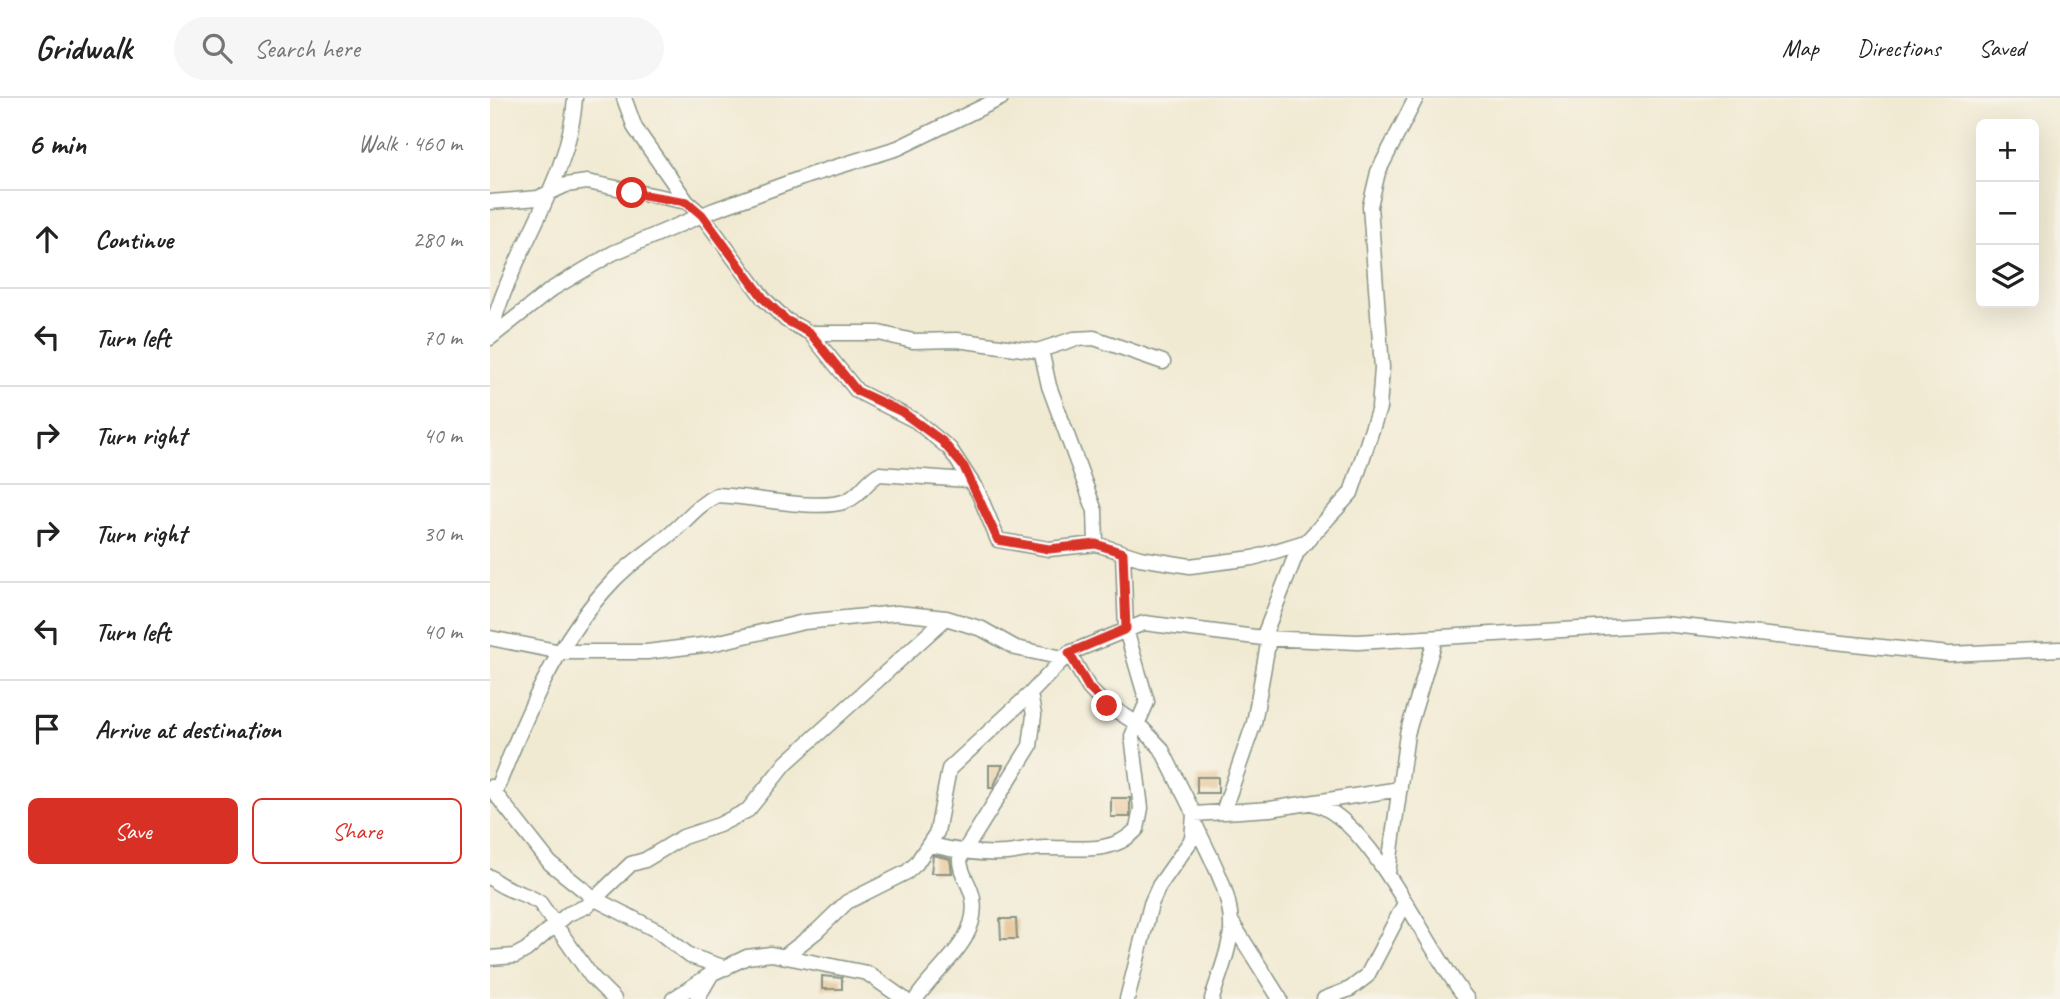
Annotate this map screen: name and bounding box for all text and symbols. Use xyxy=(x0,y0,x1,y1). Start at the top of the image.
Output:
search box xyxy=(174,17,664,80)
text: Gridwalk xyxy=(35,27,132,69)
icon: search xyxy=(198,29,236,67)
text: Search here xyxy=(254,32,360,65)
text: Map xyxy=(1782,33,1819,63)
text: Directions xyxy=(1857,33,1940,63)
text: Saved xyxy=(1978,33,2025,63)
map controls xyxy=(1976,119,2039,308)
button: + xyxy=(1976,119,2039,182)
text: 6 min xyxy=(28,125,86,163)
text: Walk · 460 m xyxy=(358,129,462,158)
route start xyxy=(616,177,647,208)
button: − xyxy=(1976,182,2039,245)
icon: ahead xyxy=(28,220,66,258)
text: Continue xyxy=(95,223,173,256)
text: 280 m xyxy=(413,225,462,254)
button: layers xyxy=(1976,245,2039,308)
icon: left xyxy=(28,318,66,356)
text: Turn left xyxy=(95,321,170,354)
text: 70 m xyxy=(423,323,462,352)
icon: right xyxy=(28,416,66,454)
text: Turn right xyxy=(95,419,186,452)
text: 40 m xyxy=(423,421,462,450)
icon: right xyxy=(28,514,66,552)
text: Turn right xyxy=(95,517,186,550)
text: 30 m xyxy=(423,519,462,548)
icon: left xyxy=(28,612,66,650)
text: Turn left xyxy=(95,615,170,648)
text: 40 m xyxy=(423,617,462,646)
route end xyxy=(1091,690,1122,721)
icon: arrive xyxy=(28,710,66,748)
text: Arrive at destination xyxy=(95,713,281,746)
button: Save xyxy=(28,798,238,864)
button: Share xyxy=(252,798,462,864)

